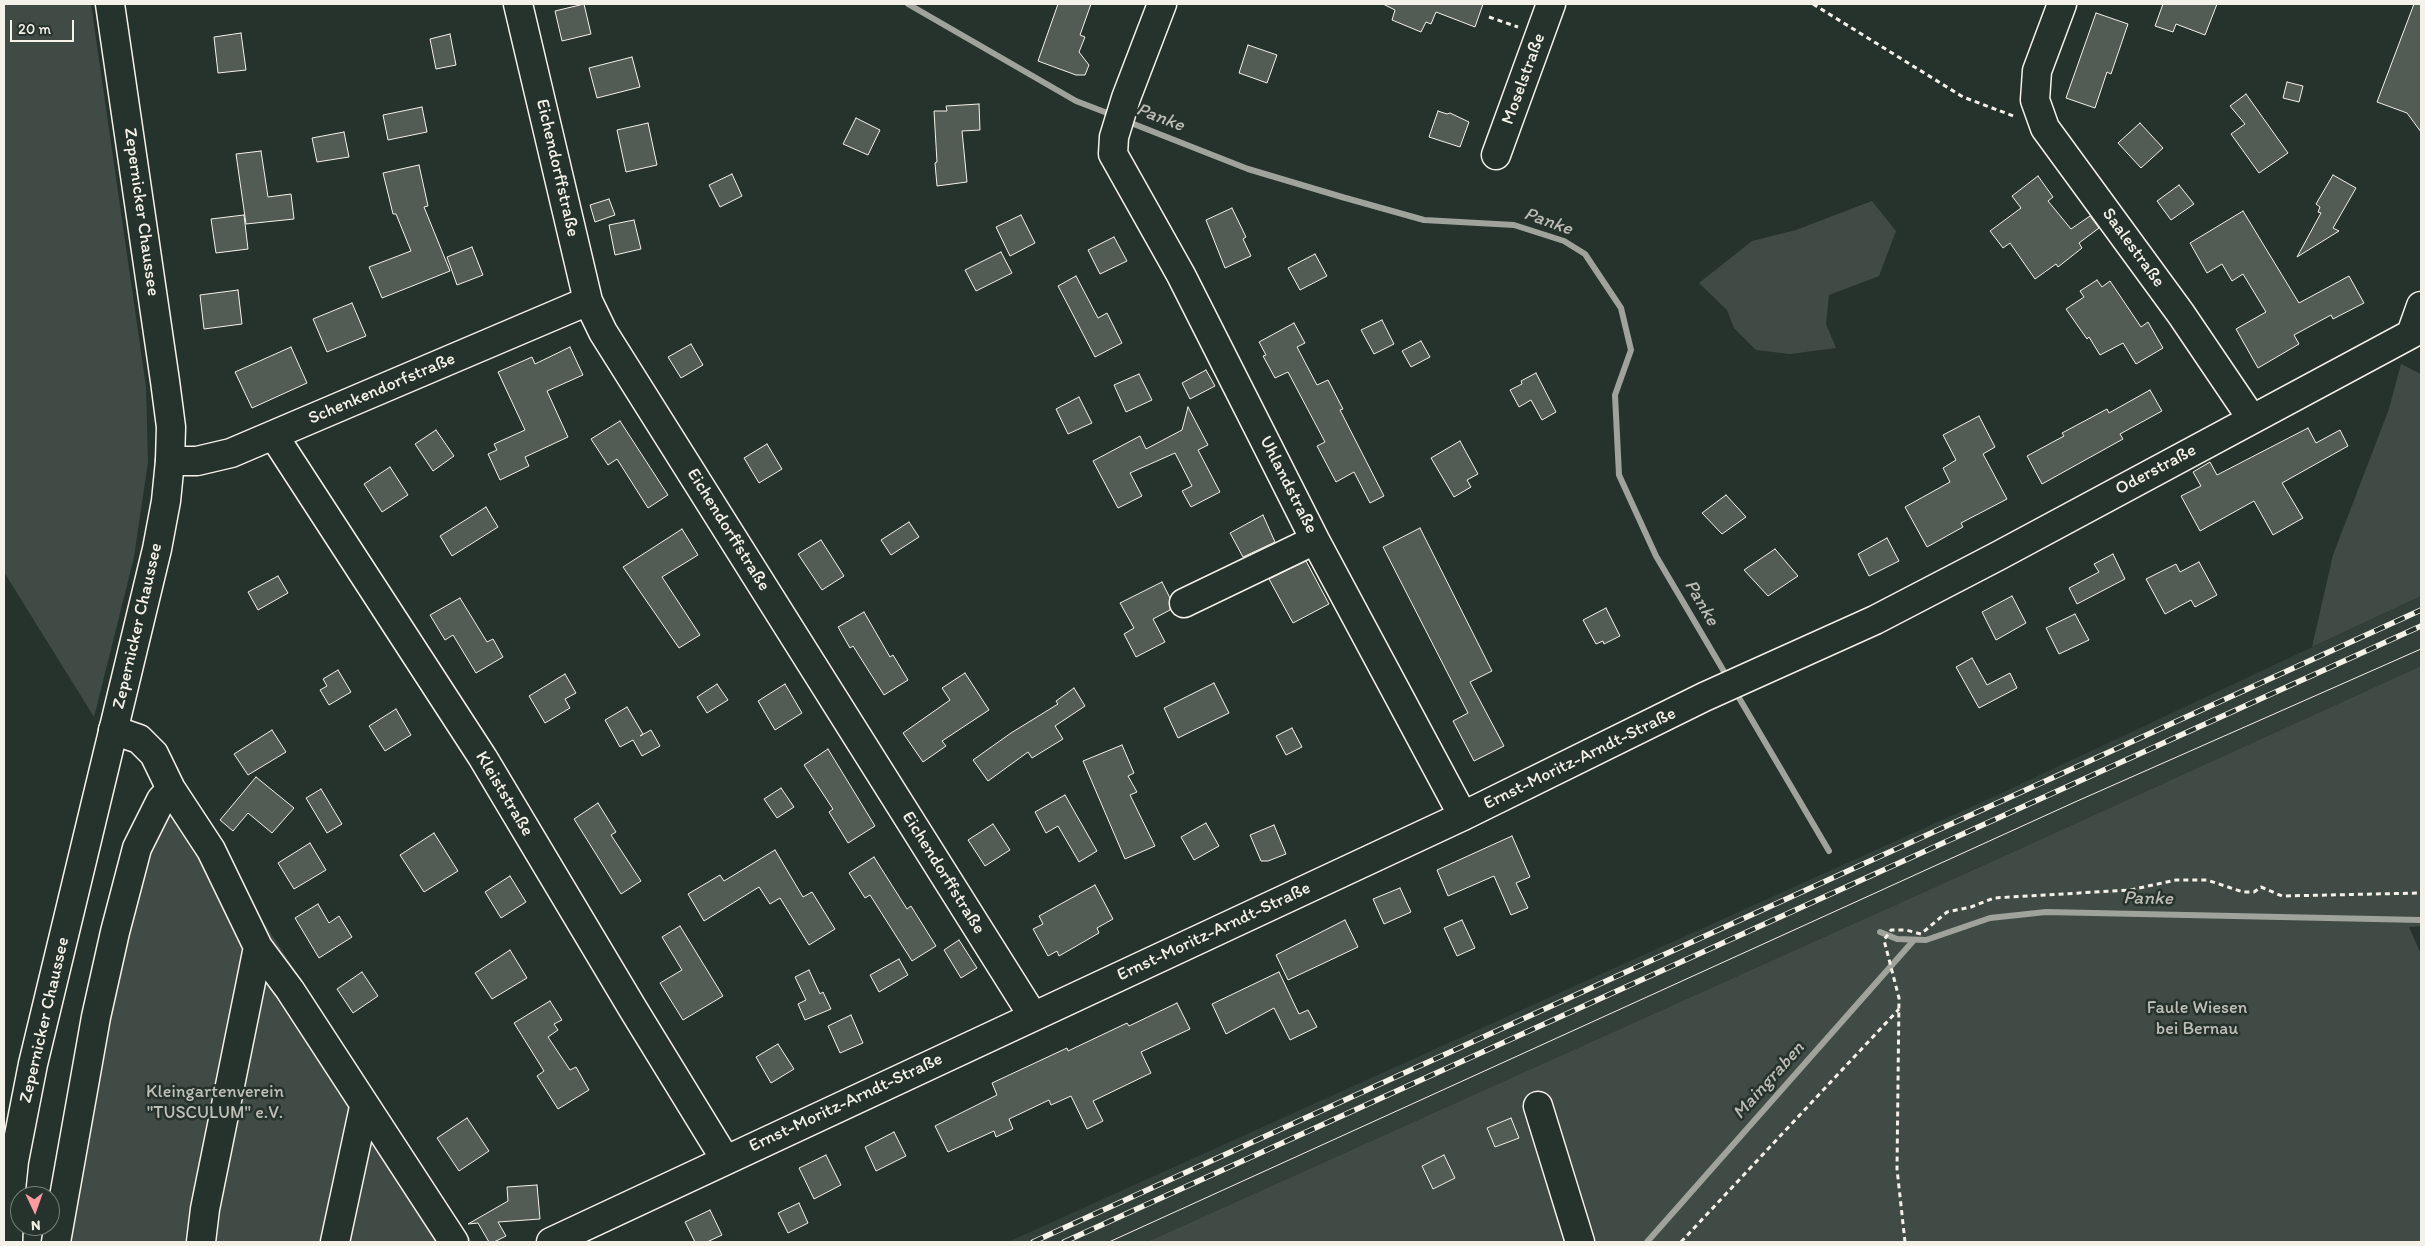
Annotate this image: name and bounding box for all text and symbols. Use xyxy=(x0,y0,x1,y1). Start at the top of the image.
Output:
scale bar xyxy=(12,10,76,42)
text: 20 m xyxy=(18,20,51,38)
street label: Moselstraße xyxy=(1497,30,1551,128)
street label: Eichendorffstraße xyxy=(531,97,583,239)
water label: Panke xyxy=(1133,98,1187,138)
street label: Zepernicker Chaussee xyxy=(118,126,164,298)
water label: Panke xyxy=(1521,203,1575,241)
street label: Saalestraße xyxy=(2097,204,2169,292)
street label: Schenkendorfstraße xyxy=(305,348,459,430)
street label: Uhlandstraße xyxy=(1254,433,1322,537)
street label: Oderstraße xyxy=(2112,440,2200,500)
street label: Eichendorffstraße xyxy=(682,465,774,595)
street label: Zepernicker Chaussee xyxy=(108,541,168,711)
water label: Panke xyxy=(1679,576,1723,630)
street label: Ernst-Moritz-Arndt-Straße xyxy=(1480,703,1680,815)
street label: Kleiststraße xyxy=(470,748,538,840)
street label: Eichendorffstraße xyxy=(897,808,989,938)
street label: Ernst-Moritz-Arndt-Straße xyxy=(1114,878,1314,986)
water label: Panke xyxy=(2123,887,2173,911)
street label: Zepernicker Chaussee xyxy=(15,935,75,1105)
park label: Faule Wiesen bei Bernau xyxy=(2147,997,2247,1040)
water label: Maingraben xyxy=(1728,1037,1810,1125)
street label: Ernst-Moritz-Arndt-Straße xyxy=(746,1049,946,1157)
park label: Kleingartenverein "TUSCULUM" e.V. xyxy=(146,1081,284,1124)
north arrow xyxy=(10,1186,60,1236)
text: N xyxy=(31,1217,41,1234)

